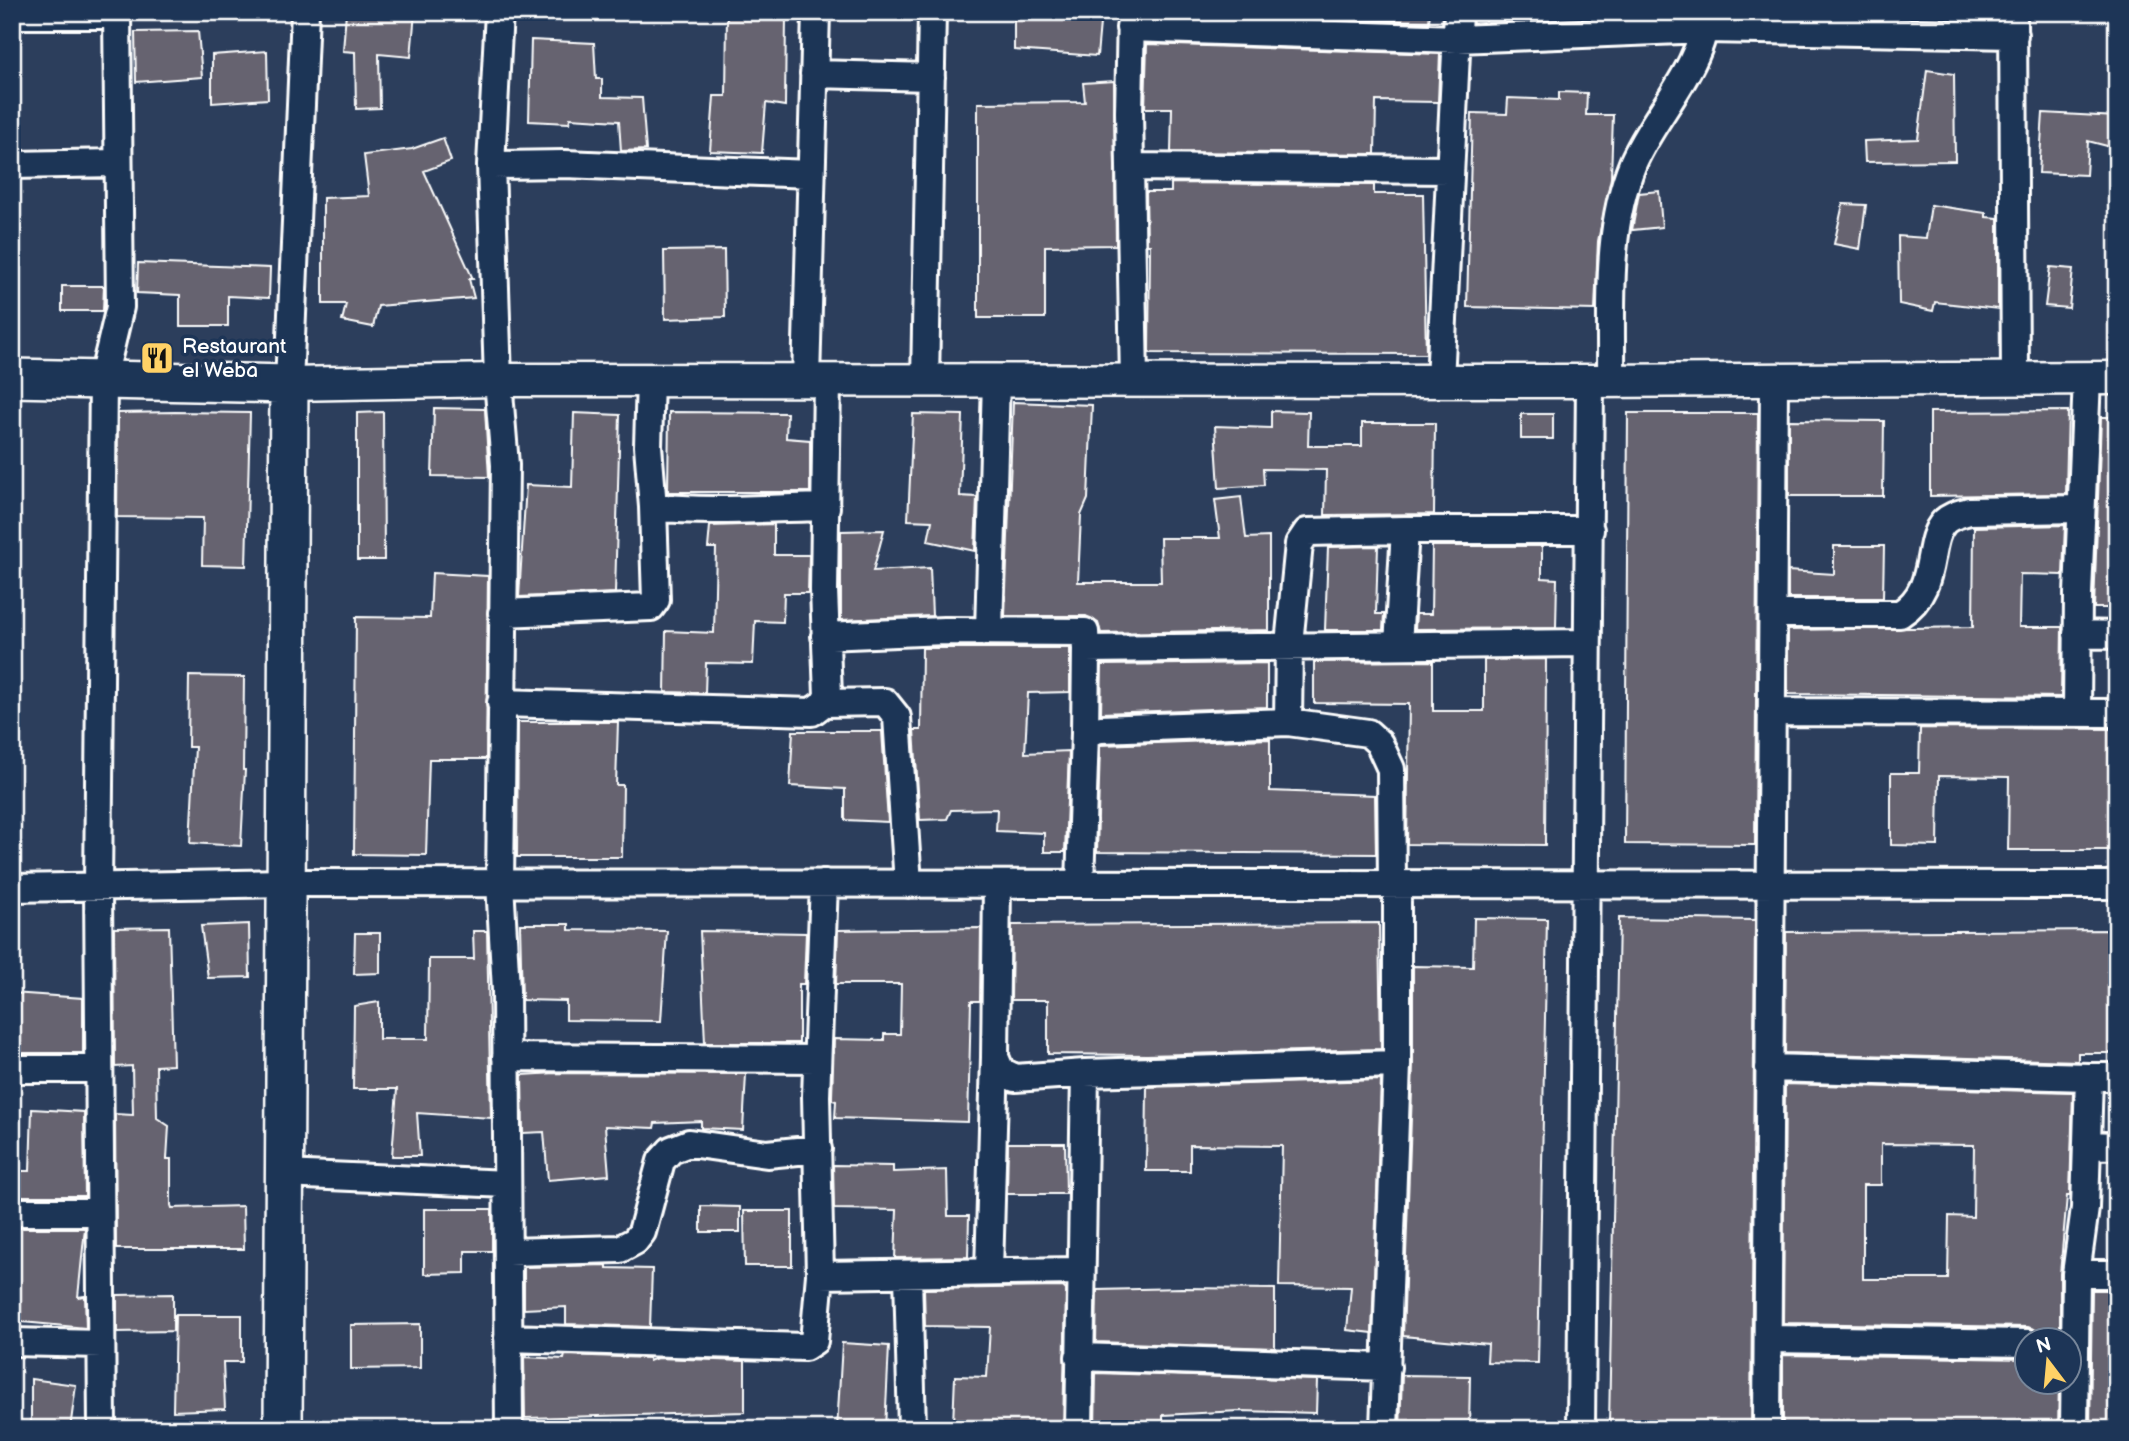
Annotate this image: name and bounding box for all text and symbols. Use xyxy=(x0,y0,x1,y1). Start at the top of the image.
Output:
place label: Restaurant el Weba xyxy=(182,334,287,383)
restaurant icon: Restaurant el Weba xyxy=(138,339,176,377)
north arrow xyxy=(2014,1326,2084,1396)
text: N xyxy=(2034,1333,2054,1359)

